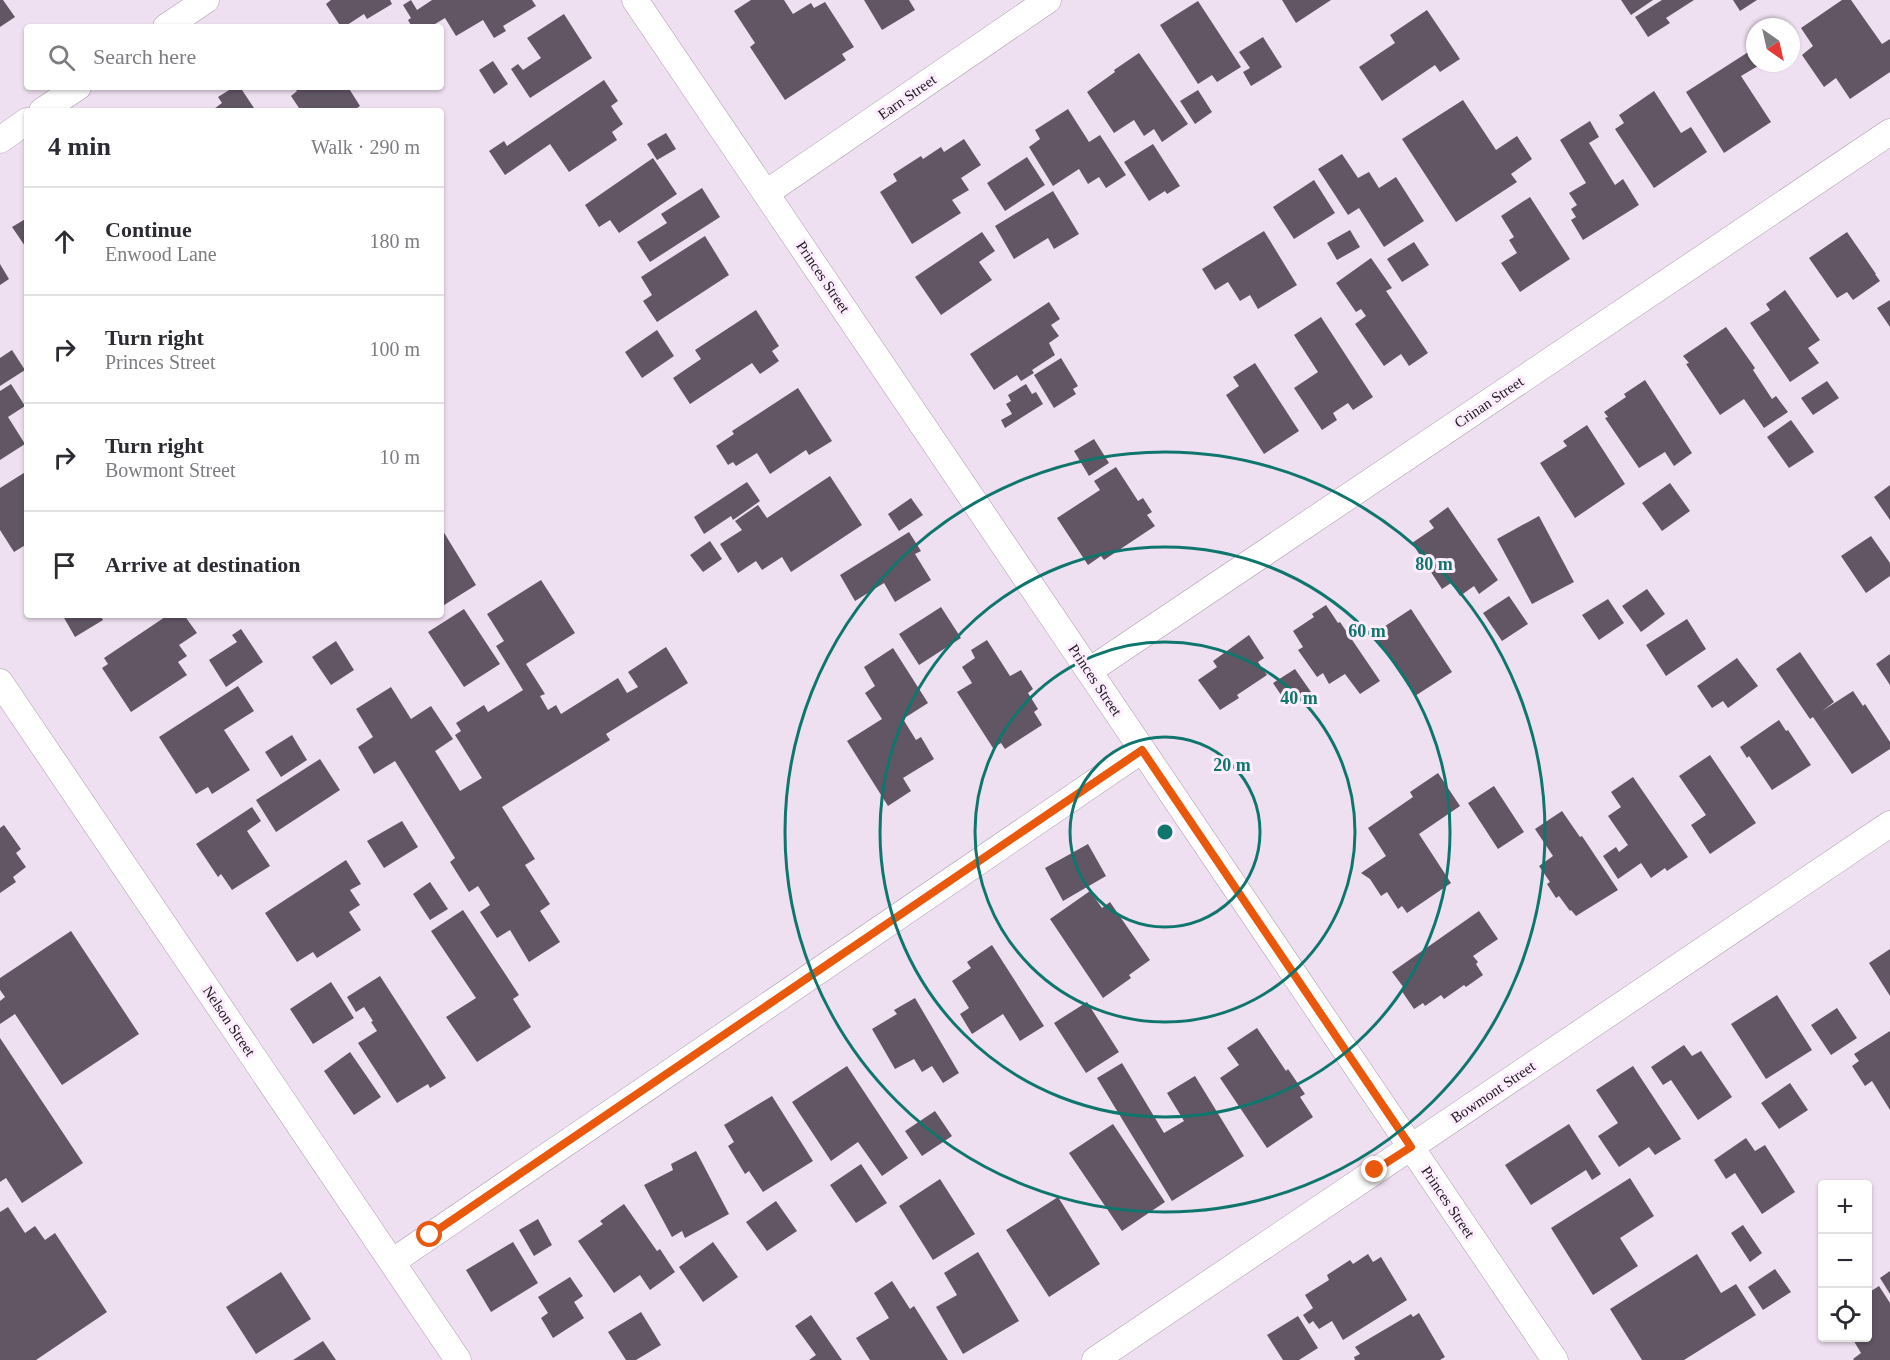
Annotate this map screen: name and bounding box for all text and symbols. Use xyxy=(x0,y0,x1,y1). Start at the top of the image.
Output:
north arrow xyxy=(1746,18,1800,72)
search box xyxy=(24,24,444,90)
icon: search xyxy=(45,41,78,74)
text: Search here xyxy=(93,44,196,69)
street label: Earn Street xyxy=(875,71,940,123)
text: 4 min xyxy=(48,132,111,161)
text: Walk · 290 m xyxy=(311,136,420,158)
text: Continue xyxy=(105,217,192,242)
icon: ahead xyxy=(48,225,81,258)
text: 180 m xyxy=(369,230,420,252)
street label: Princes Street xyxy=(793,238,853,317)
text: Enwood Lane xyxy=(105,243,217,265)
text: Turn right xyxy=(105,325,204,350)
icon: right xyxy=(48,333,81,366)
text: 100 m xyxy=(369,338,420,360)
text: Princes Street xyxy=(105,351,216,373)
street label: Crinan Street xyxy=(1452,373,1527,431)
text: Turn right xyxy=(105,433,204,458)
icon: right xyxy=(48,441,81,474)
text: 10 m xyxy=(379,446,420,468)
text: Bowmont Street xyxy=(105,459,236,481)
icon: arrive xyxy=(48,549,81,582)
text: Arrive at destination xyxy=(105,552,301,577)
text: 80 m xyxy=(1415,554,1453,574)
text: 60 m xyxy=(1348,621,1386,641)
street label: Princes Street xyxy=(1065,641,1125,720)
text: 40 m xyxy=(1280,688,1318,708)
text: 20 m xyxy=(1213,755,1251,775)
centre of rings xyxy=(1155,822,1175,842)
street label: Nelson Street xyxy=(200,983,259,1060)
street label: Bowmont Street xyxy=(1448,1058,1539,1126)
route end xyxy=(1361,1156,1387,1182)
street label: Princes Street xyxy=(1418,1163,1478,1242)
map controls xyxy=(1818,1180,1872,1342)
button: + xyxy=(1818,1180,1872,1234)
route start xyxy=(416,1221,442,1247)
button: − xyxy=(1818,1234,1872,1288)
button: locate xyxy=(1818,1288,1872,1342)

